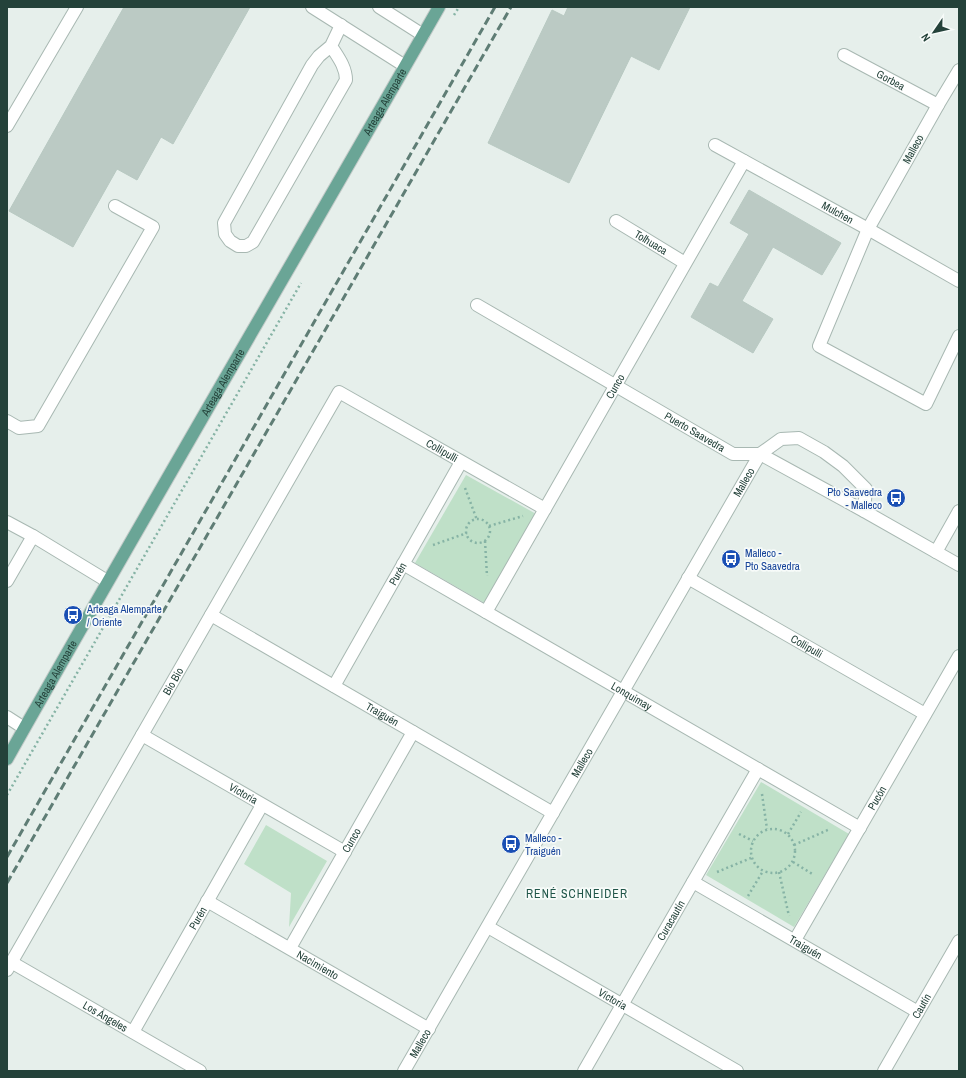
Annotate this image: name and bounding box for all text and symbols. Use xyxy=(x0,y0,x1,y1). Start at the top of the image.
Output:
north arrow xyxy=(914,12,954,52)
text: N xyxy=(918,31,933,44)
street label: Arteaga Alemparte xyxy=(360,66,409,139)
street label: Gorbea xyxy=(874,67,907,93)
street label: Malleco xyxy=(899,132,927,166)
street label: Mulchen xyxy=(819,198,856,227)
street label: Tolhuaca xyxy=(632,227,670,258)
street label: Arteaga Alemparte xyxy=(197,346,248,419)
street label: Cunco xyxy=(603,372,628,401)
street label: Puerto Saavedra xyxy=(662,409,728,455)
street label: Collipulli xyxy=(423,436,461,465)
street label: Malleco xyxy=(730,465,758,499)
place label: Pto Saavedra - Malleco xyxy=(827,485,882,512)
bus stop icon: Pto Saavedra - Malleco xyxy=(885,487,907,509)
place label: Malleco - Pto Saavedra xyxy=(745,546,800,573)
bus stop icon: Malleco - Pto Saavedra xyxy=(720,548,742,570)
street label: Purén xyxy=(386,560,410,588)
place label: Arteaga Alemparte / Oriente xyxy=(86,602,162,629)
bus stop icon: Arteaga Alemparte / Oriente xyxy=(62,604,84,626)
street label: Collipulli xyxy=(788,631,825,661)
street label: Arteaga Alemparte xyxy=(30,638,80,711)
street label: Bio Bio xyxy=(159,665,186,698)
street label: Lonquimay xyxy=(609,679,655,714)
street label: Traiguén xyxy=(363,699,401,729)
street label: Malleco xyxy=(568,746,596,780)
street label: Victoria xyxy=(226,780,260,807)
street label: Pucón xyxy=(865,783,889,813)
street label: Cunco xyxy=(339,825,364,855)
place label: Malleco - Traiguén xyxy=(525,831,562,858)
bus stop icon: Malleco - Traiguén xyxy=(500,833,522,855)
district label: RENÉ SCHNEIDER xyxy=(526,886,628,902)
street label: Curacautín xyxy=(654,898,688,943)
street label: Purén xyxy=(186,904,210,932)
street label: Traiguén xyxy=(787,932,825,962)
street label: Nacimiento xyxy=(294,947,341,983)
street label: Victoria xyxy=(596,985,630,1013)
street label: Cautín xyxy=(909,991,934,1021)
street label: Los Ángeles xyxy=(81,998,131,1035)
street label: Malleco xyxy=(406,1026,434,1060)

